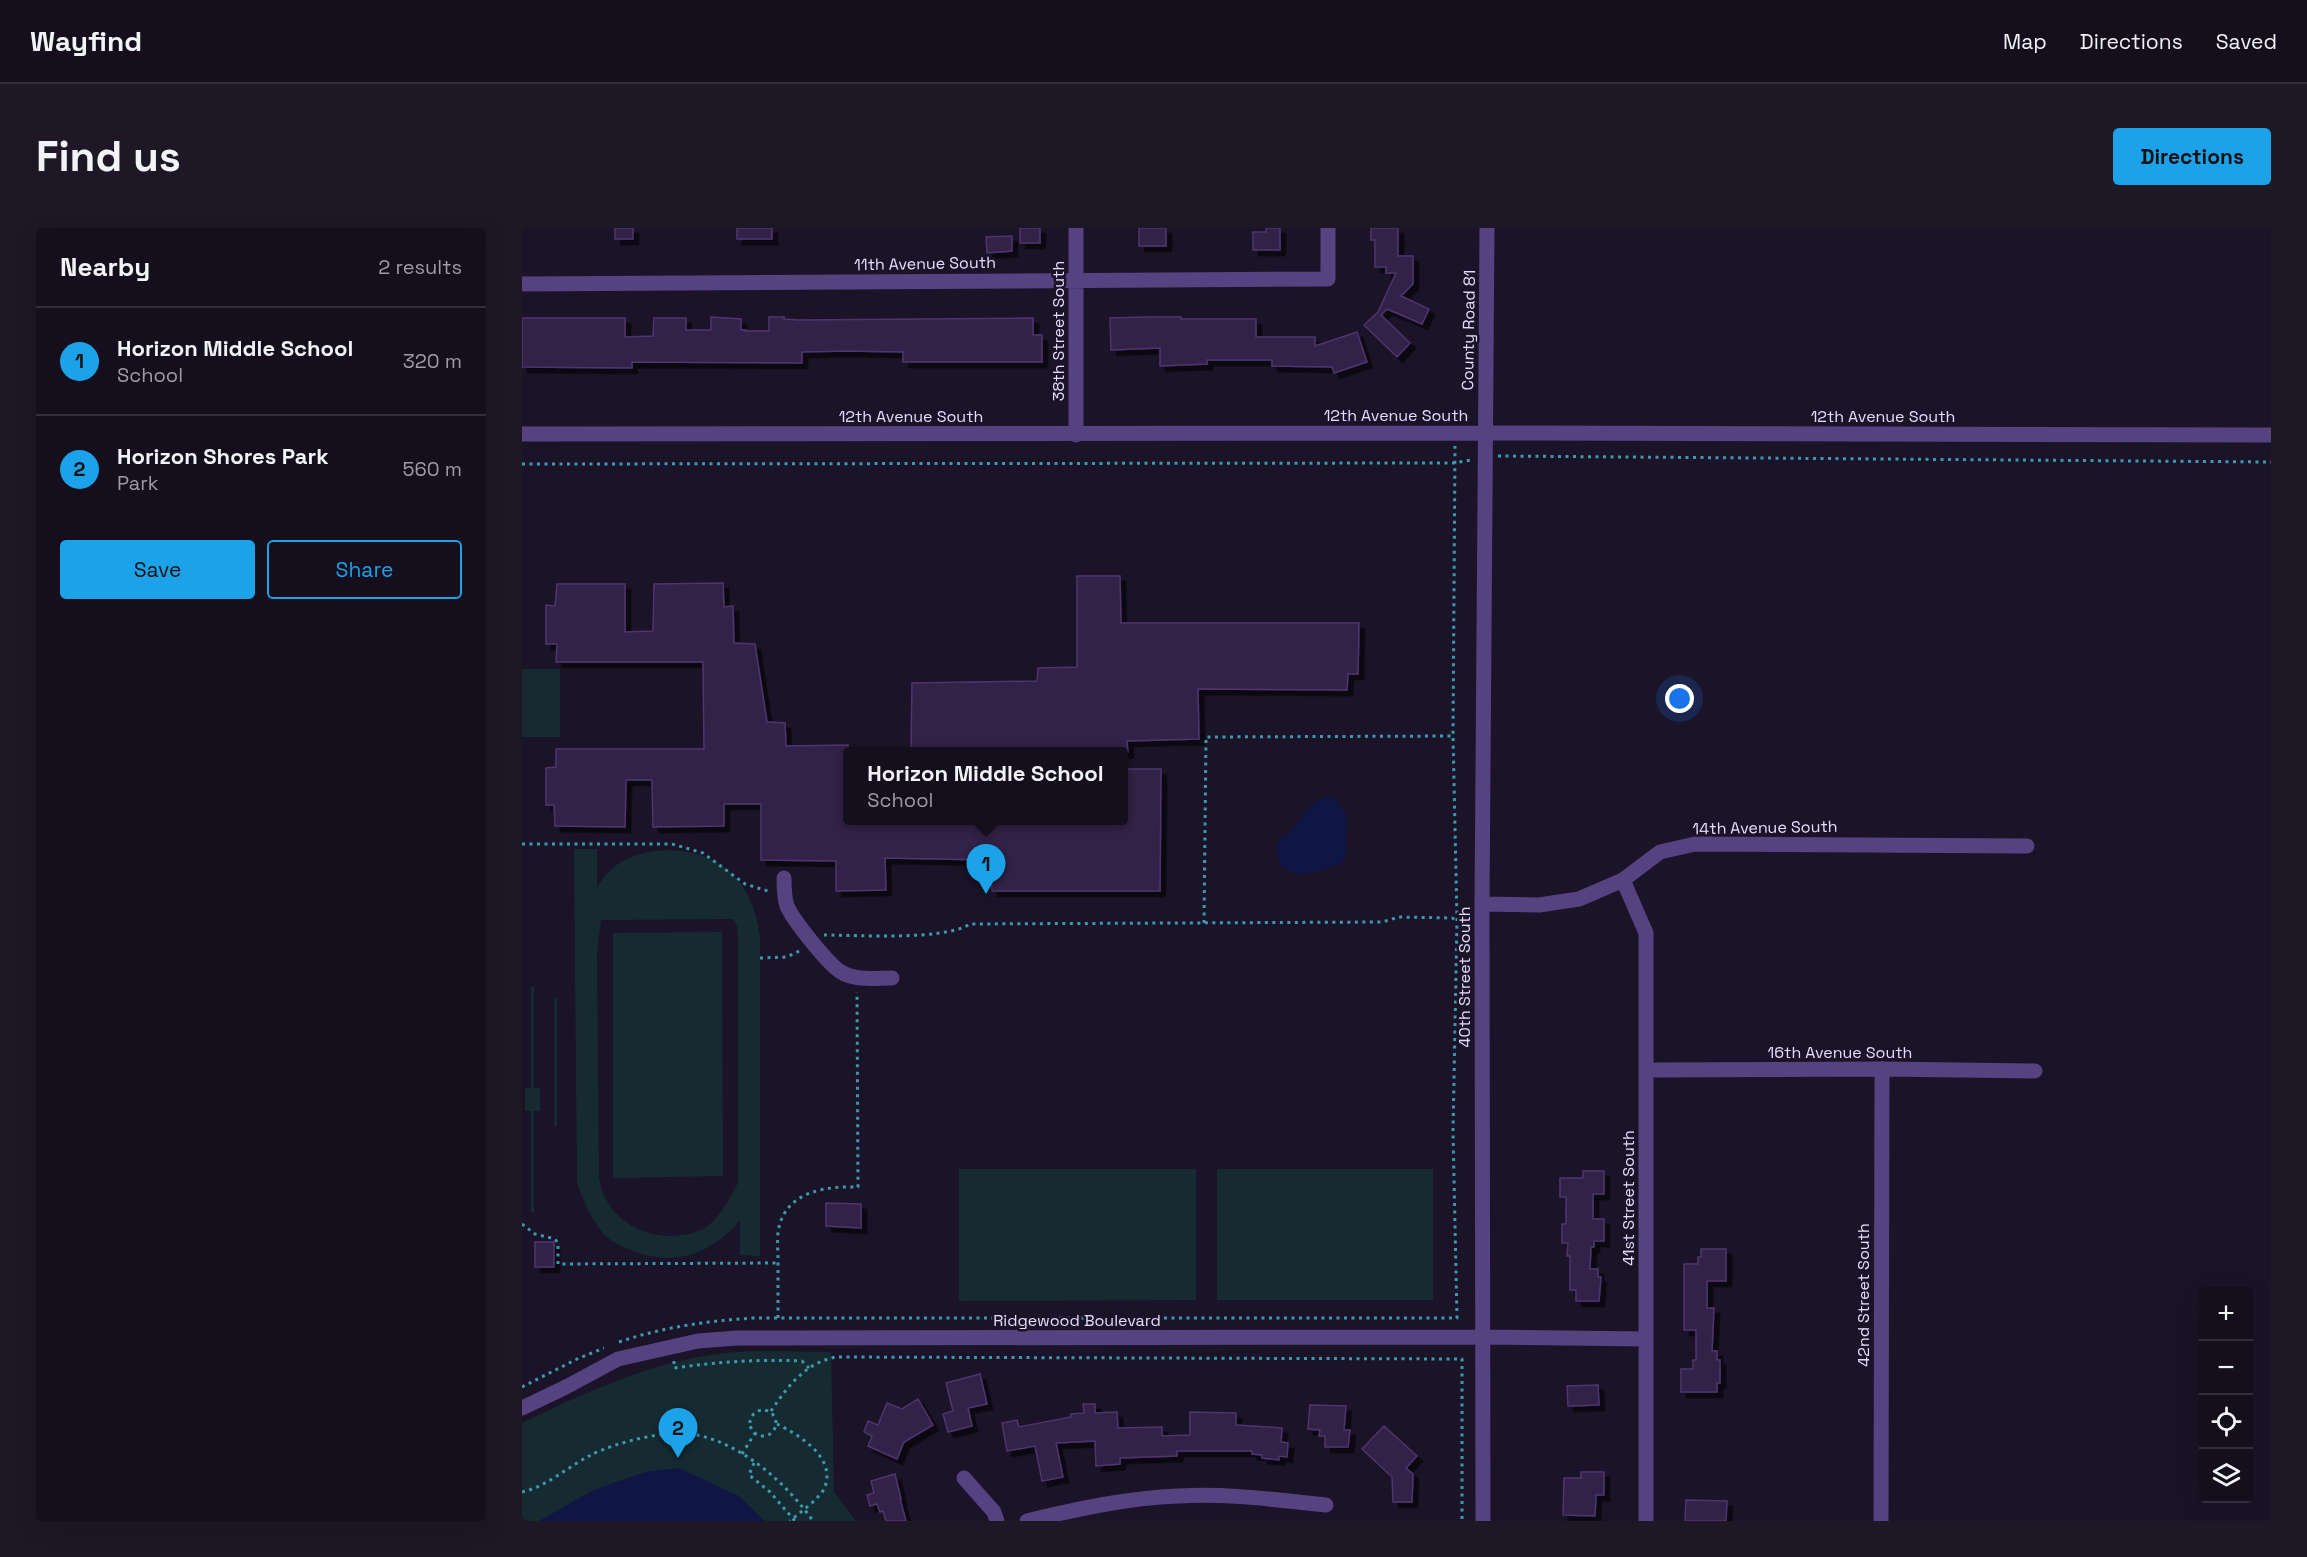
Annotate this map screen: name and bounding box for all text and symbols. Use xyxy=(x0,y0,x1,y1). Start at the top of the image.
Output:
text: Wayfind xyxy=(30,23,142,59)
text: Map xyxy=(2003,28,2047,55)
text: Directions xyxy=(2080,28,2183,55)
text: Saved xyxy=(2216,28,2277,55)
button: Directions xyxy=(2113,128,2271,185)
text: Find us xyxy=(36,130,181,183)
text: Nearby xyxy=(60,250,150,284)
street label: 11th Avenue South xyxy=(854,252,996,275)
text: 2 results xyxy=(378,254,462,280)
street label: 38th Street South xyxy=(1048,261,1069,401)
street label: County Road 81 xyxy=(1457,269,1480,391)
text: Horizon Middle School xyxy=(117,334,353,362)
text: 1 xyxy=(75,348,84,374)
text: 320 m xyxy=(403,348,462,374)
text: School xyxy=(117,362,183,388)
street label: 12th Avenue South xyxy=(1324,405,1468,426)
street label: 12th Avenue South xyxy=(839,406,983,427)
street label: 12th Avenue South xyxy=(1811,406,1955,427)
text: Horizon Shores Park xyxy=(117,442,329,470)
text: 2 xyxy=(74,456,85,482)
text: 560 m xyxy=(403,456,462,482)
text: Park xyxy=(117,470,159,496)
button: Save xyxy=(60,540,255,599)
button: Share xyxy=(267,540,462,599)
your location xyxy=(1665,684,1694,713)
popup xyxy=(843,747,1128,825)
text: Horizon Middle School xyxy=(867,759,1104,787)
text: School xyxy=(867,787,933,813)
street label: 14th Avenue South xyxy=(1692,816,1838,839)
pin: 1 xyxy=(966,844,1006,894)
street label: 40th Street South xyxy=(1454,906,1475,1048)
street label: 16th Avenue South xyxy=(1768,1042,1912,1063)
street label: 41st Street South xyxy=(1618,1130,1639,1266)
street label: 42nd Street South xyxy=(1853,1223,1874,1367)
map controls xyxy=(2199,1287,2253,1503)
button: + xyxy=(2199,1287,2253,1341)
street label: Ridgewood Boulevard xyxy=(993,1310,1161,1331)
button: − xyxy=(2199,1341,2253,1395)
button: locate xyxy=(2199,1395,2253,1449)
pin: 2 xyxy=(658,1408,698,1458)
button: layers xyxy=(2199,1449,2253,1503)

